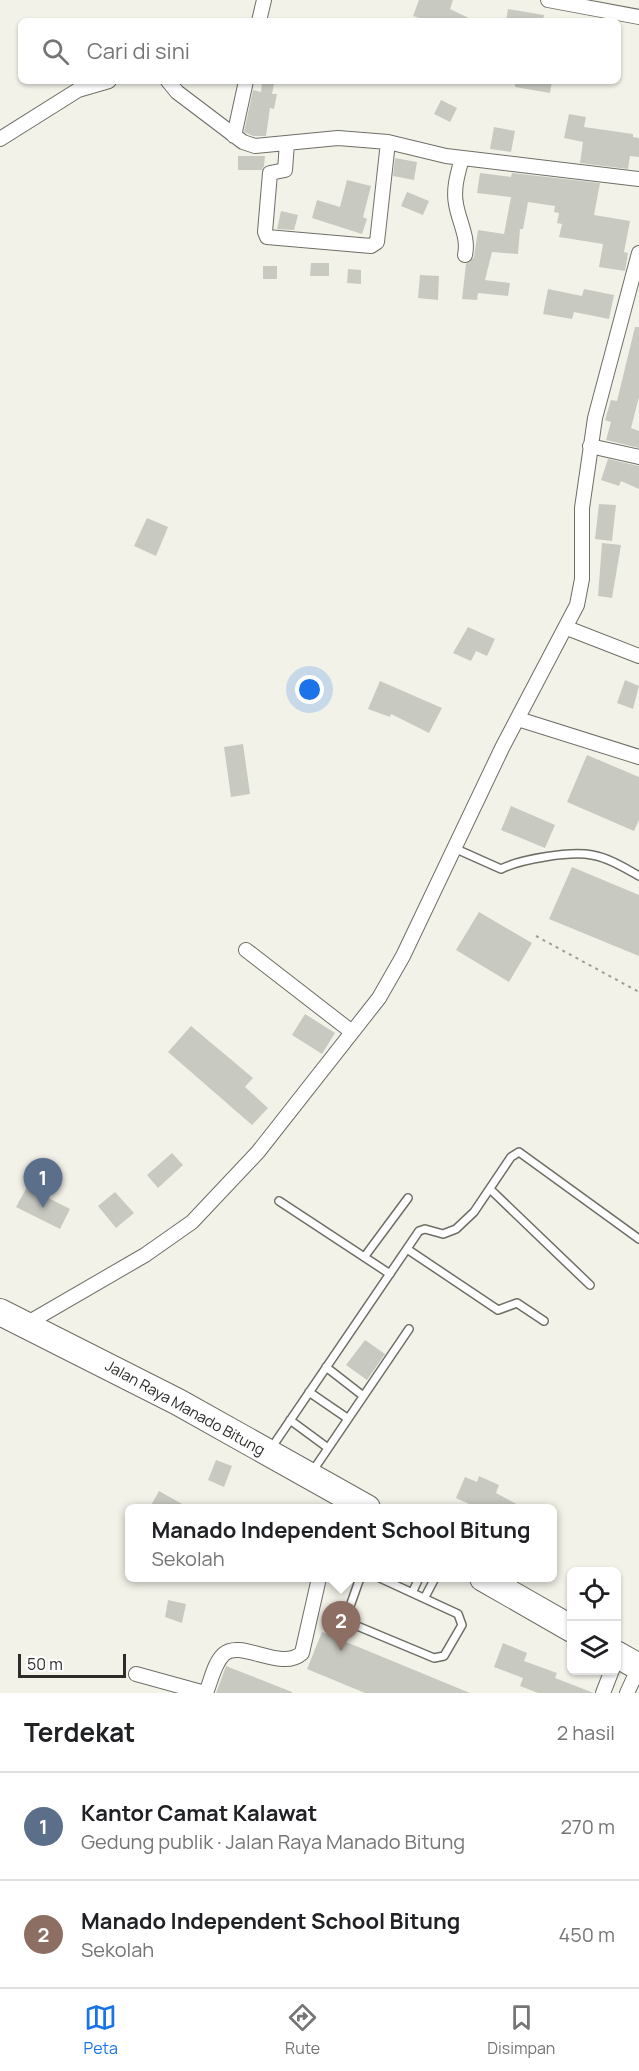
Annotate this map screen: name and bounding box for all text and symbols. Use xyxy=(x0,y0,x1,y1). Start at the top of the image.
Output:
search box xyxy=(18,18,621,84)
icon: search xyxy=(39,35,72,68)
text: Cari di sini xyxy=(87,36,190,66)
your location xyxy=(295,675,324,704)
pin: 1 xyxy=(24,1158,63,1208)
street label: Jalan Raya Manado Bitung xyxy=(102,1355,269,1460)
popup xyxy=(125,1504,557,1582)
text: Manado Independent School Bitung xyxy=(151,1515,531,1545)
text: Sekolah xyxy=(151,1545,225,1572)
map controls xyxy=(567,1567,621,1675)
button: locate xyxy=(567,1567,621,1621)
pin: 2 xyxy=(322,1602,360,1651)
button: layers xyxy=(567,1621,621,1675)
scale bar xyxy=(18,1651,126,1678)
text: 50 m xyxy=(27,1653,63,1675)
text: Terdekat xyxy=(24,1714,135,1750)
text: 2 hasil xyxy=(557,1719,615,1746)
text: Kantor Camat Kalawat xyxy=(81,1798,317,1828)
text: 1 xyxy=(39,1813,48,1840)
text: 270 m xyxy=(560,1813,615,1840)
text: Gedung publik · Jalan Raya Manado Bitung xyxy=(81,1828,465,1855)
text: Manado Independent School Bitung xyxy=(81,1906,460,1936)
text: 2 xyxy=(38,1921,49,1948)
text: 450 m xyxy=(559,1921,615,1948)
text: Sekolah xyxy=(81,1936,154,1963)
tab: Peta xyxy=(84,2001,118,2059)
tab: Rute xyxy=(285,2001,320,2059)
tab: Disimpan xyxy=(487,2001,555,2059)

